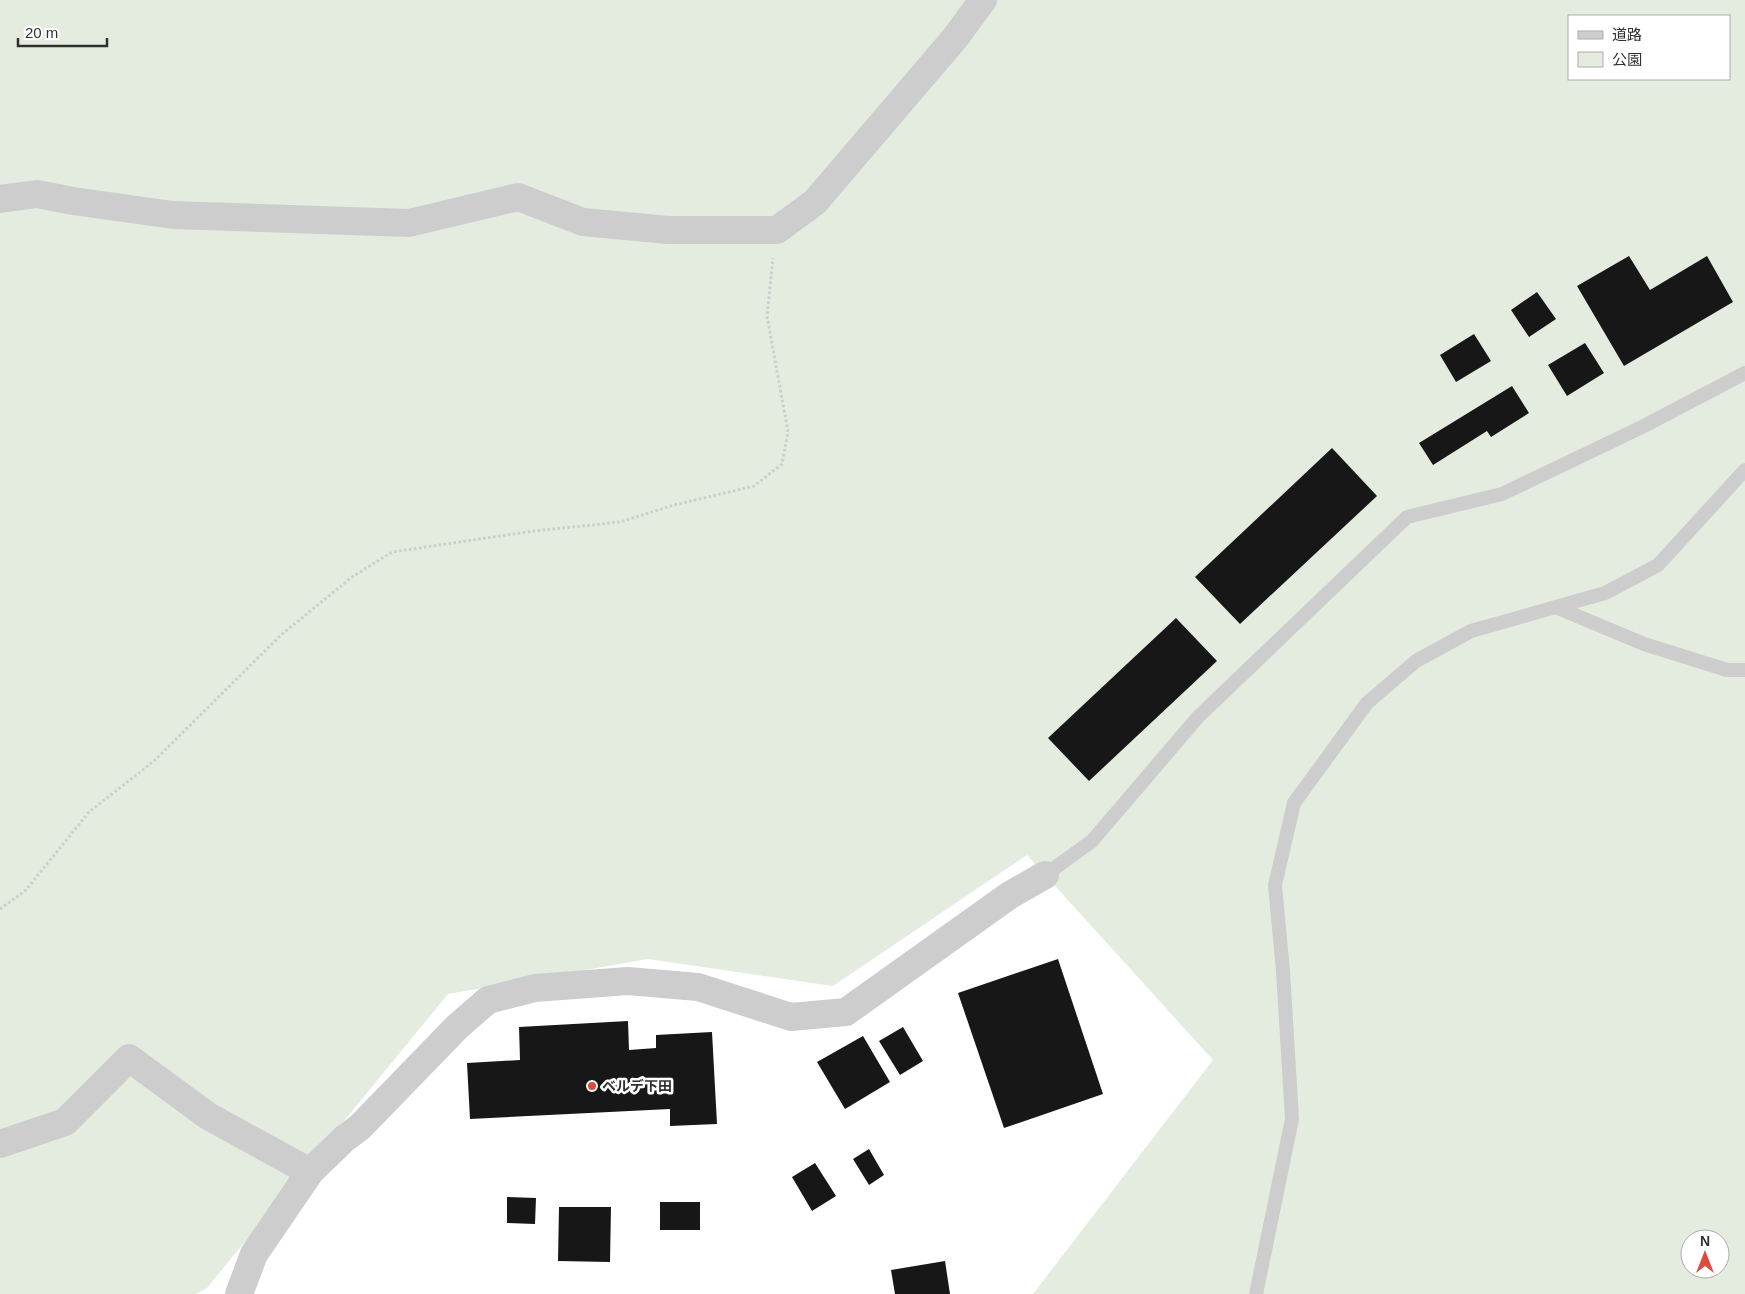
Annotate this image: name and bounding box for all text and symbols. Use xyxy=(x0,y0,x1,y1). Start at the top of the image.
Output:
scale bar xyxy=(18,15,106,47)
legend xyxy=(1568,15,1730,80)
text: 20 m xyxy=(25,24,58,41)
text: 道路 xyxy=(1612,26,1642,43)
text: 公園 xyxy=(1612,51,1642,68)
place label: ベルデ下田 xyxy=(602,1078,672,1094)
marker: ベルデ下田 xyxy=(586,1080,598,1092)
north arrow xyxy=(1680,1229,1730,1279)
text: N xyxy=(1700,1233,1710,1249)

